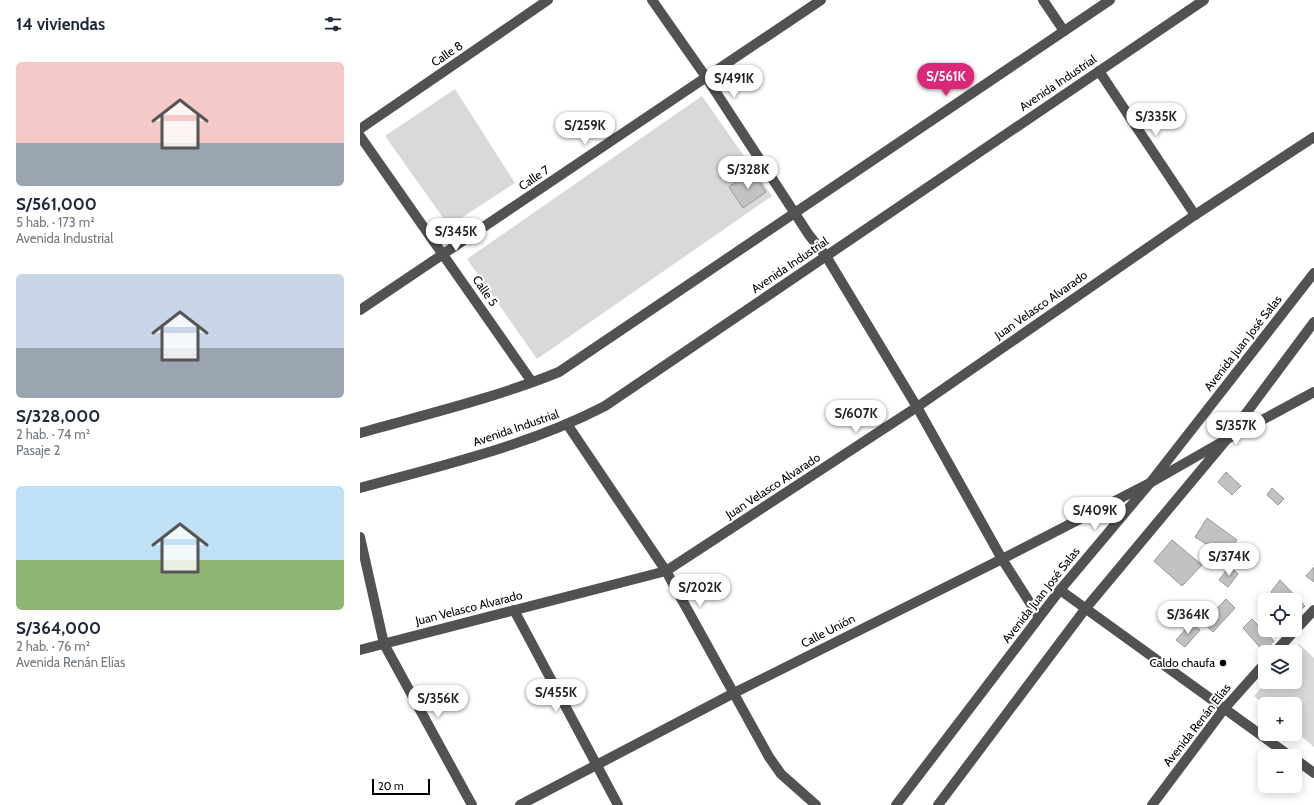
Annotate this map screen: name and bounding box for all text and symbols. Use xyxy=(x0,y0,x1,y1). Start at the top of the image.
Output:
icon: filters xyxy=(322,13,344,35)
text: 14 viviendas xyxy=(16,14,105,34)
street label: Calle 8 xyxy=(428,38,465,70)
street label: Avenida Industrial xyxy=(1016,51,1099,114)
pin: S/561K xyxy=(913,63,979,97)
pin: S/491K xyxy=(701,65,767,99)
text: S/561K xyxy=(926,68,966,84)
text: S/491K xyxy=(714,70,754,86)
icon: home xyxy=(144,88,216,160)
pin: S/335K xyxy=(1123,103,1189,137)
text: S/335K xyxy=(1135,108,1177,124)
pin: S/259K xyxy=(552,112,618,146)
text: S/259K xyxy=(564,117,606,133)
pin: S/328K xyxy=(715,156,781,190)
text: S/328K xyxy=(727,161,769,177)
street label: Calle 7 xyxy=(516,162,552,193)
text: S/561,000 xyxy=(16,194,97,214)
text: 5 hab. · 173 m² xyxy=(16,214,94,230)
pin: S/345K xyxy=(423,218,489,252)
text: S/345K xyxy=(435,223,477,239)
text: Avenida Industrial xyxy=(16,230,113,246)
street label: Avenida Industrial xyxy=(748,233,831,296)
street label: Juan Velasco Alvarado xyxy=(991,267,1090,343)
street label: Calle 5 xyxy=(469,272,501,309)
street label: Avenida Juan José Salas xyxy=(1201,292,1285,394)
icon: home xyxy=(144,300,216,372)
pin: S/607K xyxy=(823,400,889,434)
text: S/607K xyxy=(834,405,878,421)
text: S/328,000 xyxy=(16,406,100,426)
street label: Avenida Industrial xyxy=(471,406,561,449)
pin: S/357K xyxy=(1203,412,1269,446)
text: S/357K xyxy=(1216,417,1256,433)
text: 2 hab. · 74 m² xyxy=(16,426,90,442)
text: Pasaje 2 xyxy=(16,442,60,458)
street label: Juan Velasco Alvarado xyxy=(722,449,823,522)
pin: S/409K xyxy=(1062,497,1128,531)
text: S/409K xyxy=(1073,502,1117,518)
icon: home xyxy=(144,512,216,584)
pin: S/374K xyxy=(1196,543,1262,577)
street label: Avenida Juan José Salas xyxy=(999,544,1083,646)
text: S/374K xyxy=(1208,548,1250,564)
pin: S/202K xyxy=(667,574,733,608)
text: S/202K xyxy=(678,579,722,595)
street label: Juan Velasco Alvarado xyxy=(413,587,524,628)
map controls xyxy=(1258,593,1302,793)
button: locate xyxy=(1258,593,1302,637)
pin: S/364K xyxy=(1155,601,1221,635)
text: S/364K xyxy=(1167,606,1209,622)
street label: Calle Unión xyxy=(798,610,858,651)
text: S/364,000 xyxy=(16,618,101,638)
text: 2 hab. · 76 m² xyxy=(16,638,90,654)
button: layers xyxy=(1258,645,1302,689)
text: Avenida Renán Elías xyxy=(16,654,126,670)
place label: Caldo chaufa xyxy=(1149,655,1215,670)
marker: Caldo chaufa xyxy=(1218,658,1228,668)
pin: S/455K xyxy=(523,679,589,713)
street label: Avenida Renán Elías xyxy=(1160,680,1234,769)
text: S/455K xyxy=(535,684,577,700)
pin: S/356K xyxy=(405,685,471,719)
text: S/356K xyxy=(417,690,459,706)
button: + xyxy=(1258,697,1302,741)
button: − xyxy=(1258,749,1302,793)
scale bar xyxy=(372,777,430,796)
text: 20 m xyxy=(378,779,404,793)

